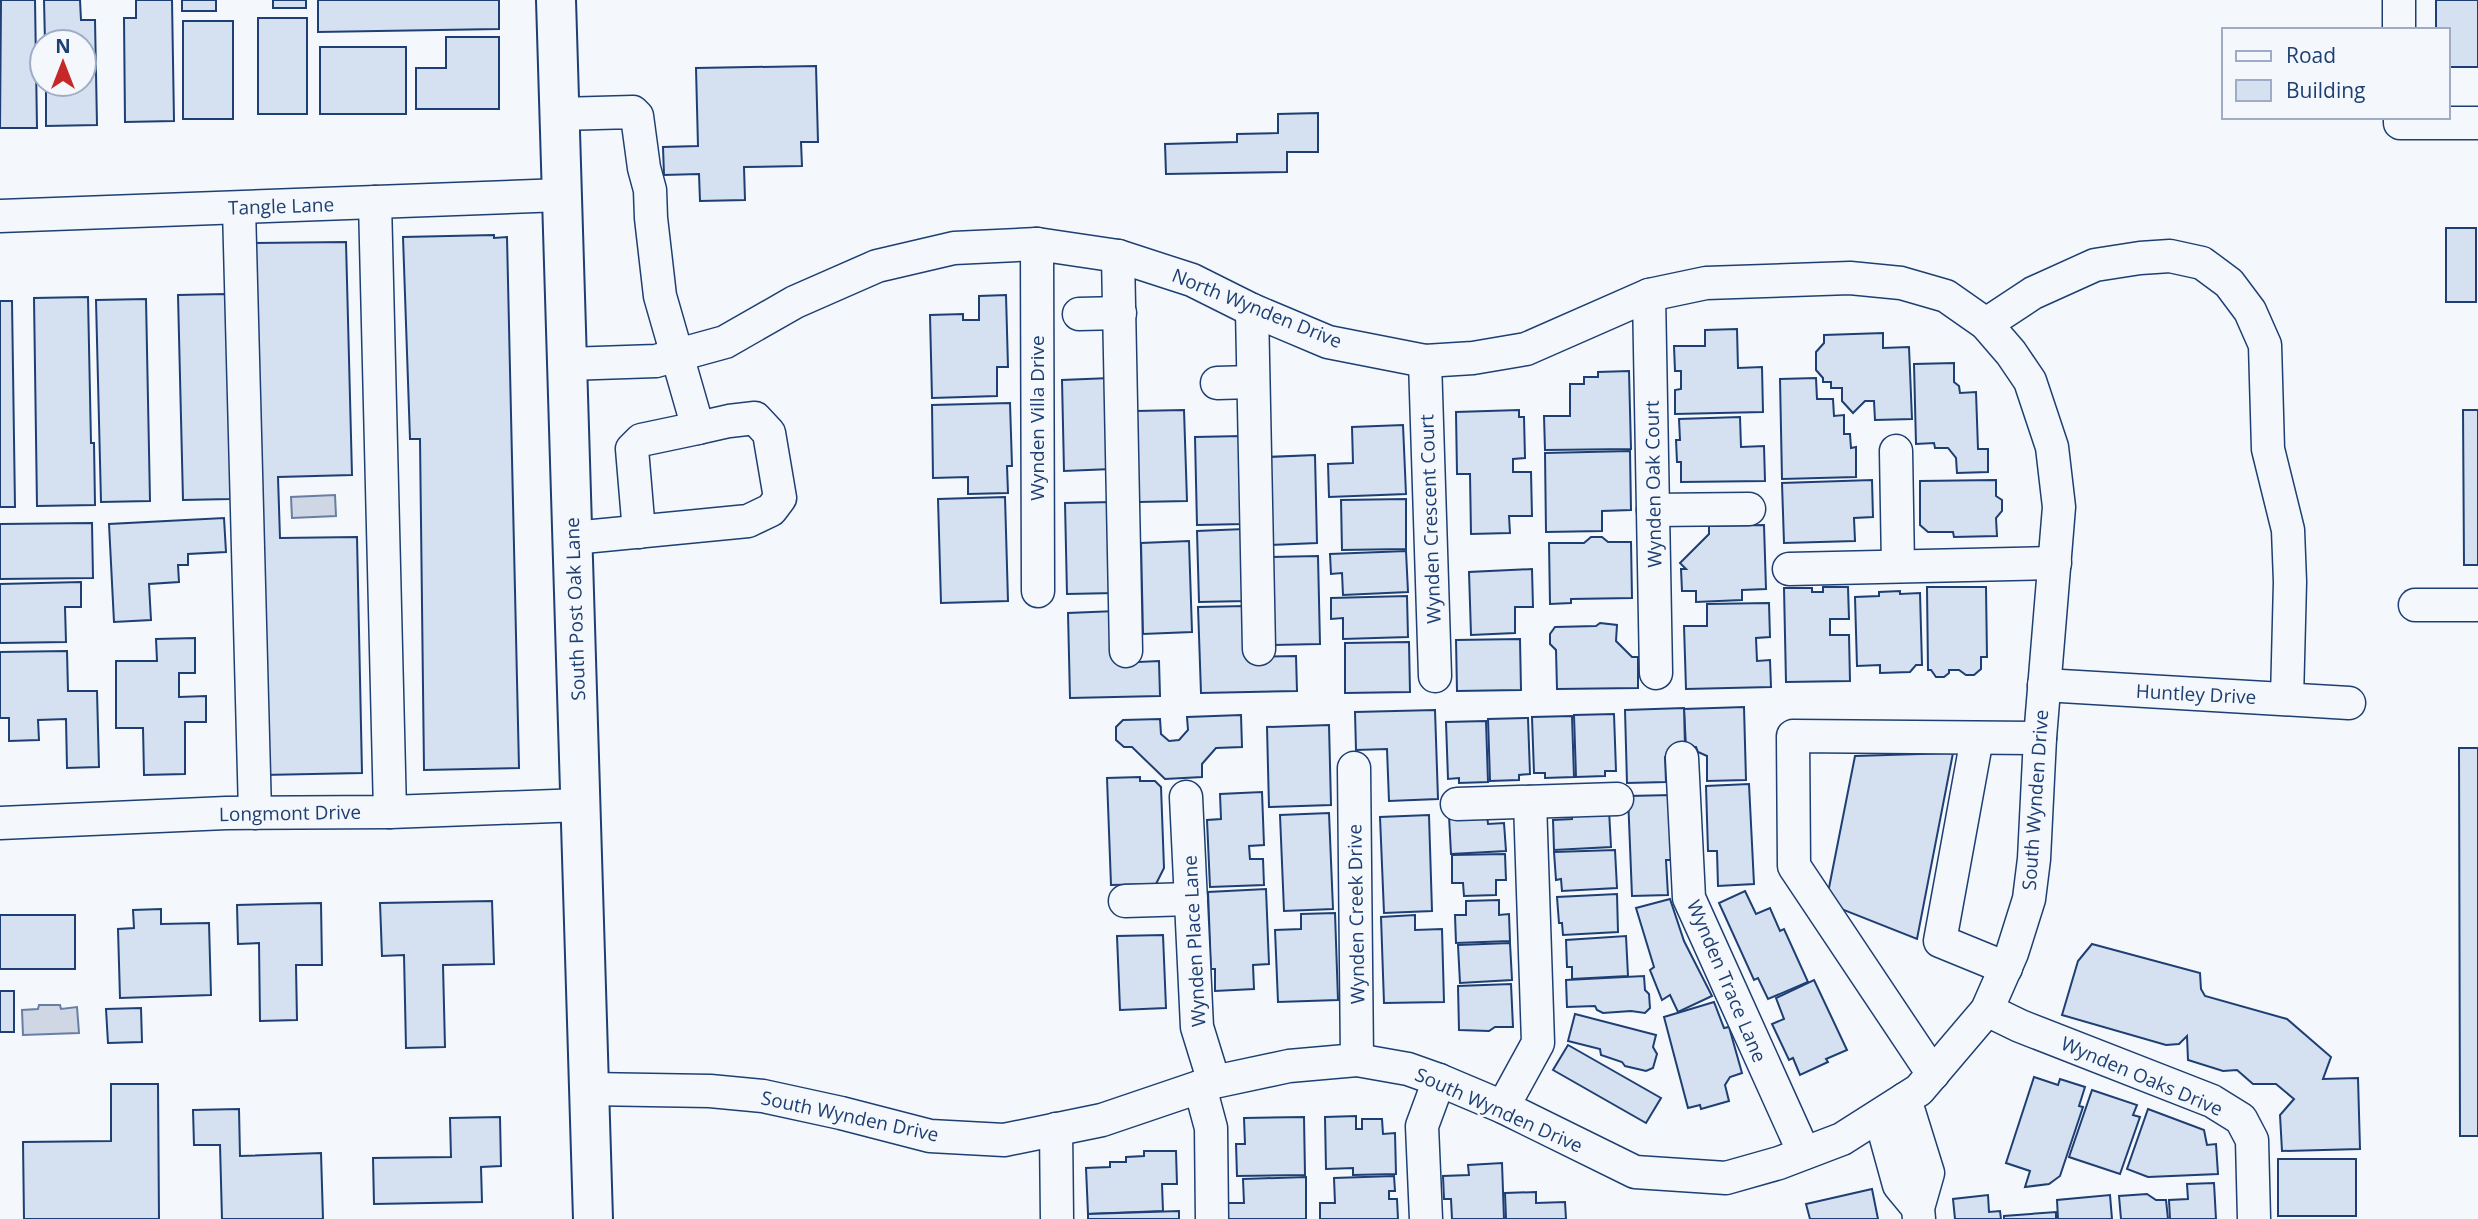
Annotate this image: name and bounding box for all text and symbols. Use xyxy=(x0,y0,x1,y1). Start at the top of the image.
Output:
north arrow xyxy=(28,28,98,98)
legend xyxy=(2222,28,2450,119)
text: N xyxy=(55,33,71,59)
text: Road xyxy=(2286,41,2336,69)
text: Building xyxy=(2286,76,2365,104)
street label: Tangle Lane xyxy=(227,191,335,221)
street label: North Wynden Drive xyxy=(1168,262,1346,354)
street label: Wynden Villa Drive xyxy=(1024,335,1050,501)
street label: Wynden Oak Court xyxy=(1639,400,1667,568)
street label: Wynden Crescent Court xyxy=(1413,414,1447,624)
street label: South Post Oak Lane xyxy=(559,517,591,701)
street label: Huntley Drive xyxy=(2135,678,2257,710)
street label: South Wynden Drive xyxy=(2016,709,2054,891)
street label: Longmont Drive xyxy=(219,799,361,827)
street label: Wynden Creek Drive xyxy=(1341,824,1371,1004)
street label: Wynden Place Lane xyxy=(1177,854,1211,1028)
street label: Wynden Trace Lane xyxy=(1681,896,1773,1066)
street label: Wynden Oaks Drive xyxy=(2057,1030,2227,1122)
street label: South Wynden Drive xyxy=(1411,1061,1587,1159)
street label: South Wynden Drive xyxy=(759,1084,941,1148)

